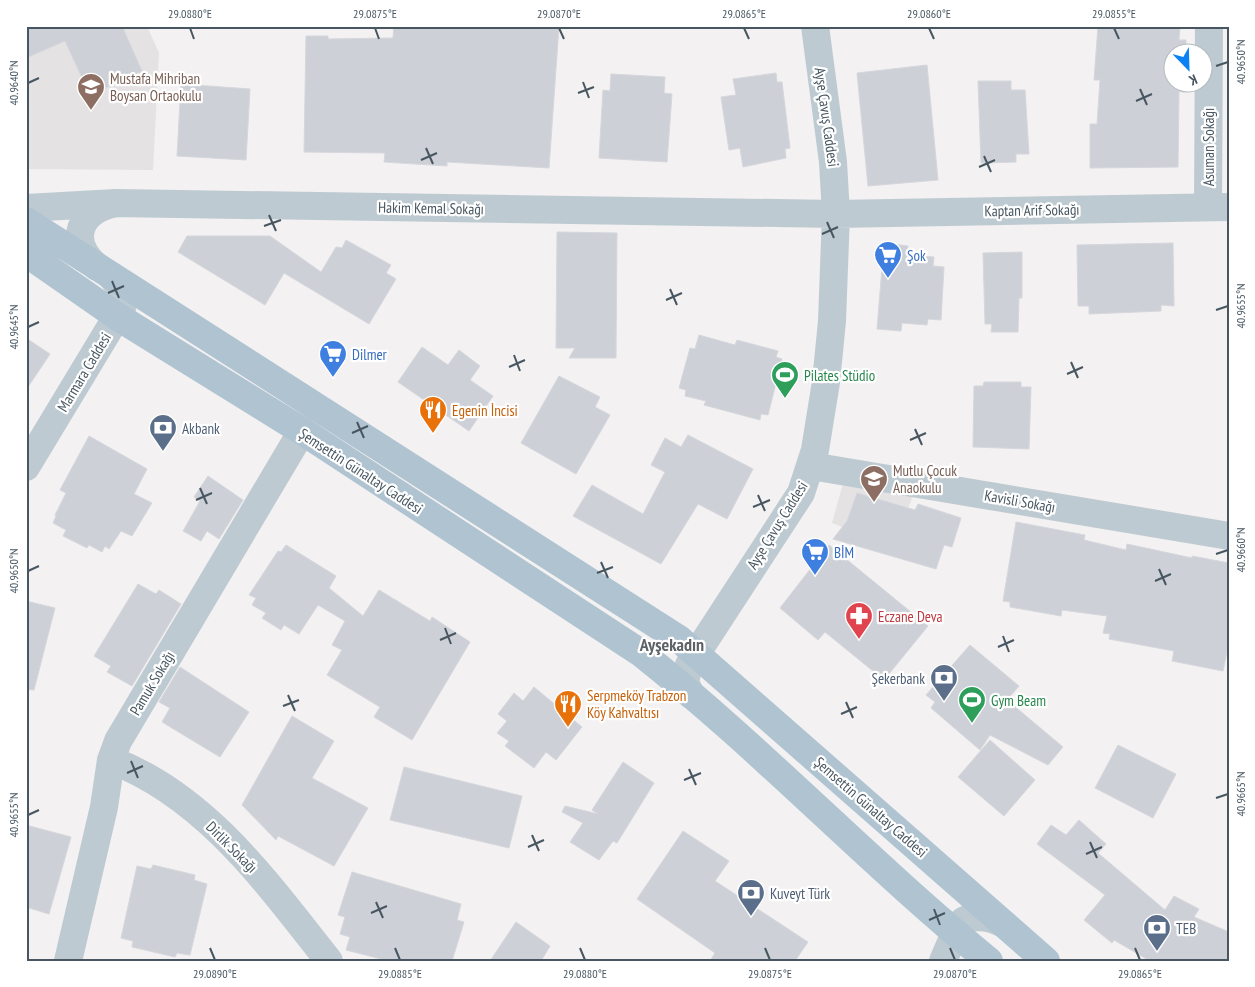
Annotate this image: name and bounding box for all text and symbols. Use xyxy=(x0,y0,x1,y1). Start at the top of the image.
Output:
text: 29.0880°E xyxy=(168,6,212,21)
text: 29.0875°E xyxy=(353,6,397,21)
text: 29.0870°E xyxy=(537,6,581,21)
text: 29.0865°E xyxy=(722,6,766,21)
text: 29.0860°E xyxy=(907,6,951,21)
text: 29.0855°E xyxy=(1092,6,1136,21)
text: 40.9650°N xyxy=(1233,39,1248,85)
north arrow xyxy=(1162,42,1212,92)
text: 40.9640°N xyxy=(6,60,21,106)
street label: Ayşe Çavuş Caddesi xyxy=(811,66,843,168)
place label: Mustafa Mihriban Boysan Ortaokulu xyxy=(110,69,202,105)
text: K xyxy=(1186,70,1200,90)
school or university icon: Mustafa Mihriban Boysan Ortaokulu xyxy=(76,72,106,111)
street label: Asuman Sokağı xyxy=(1199,108,1218,186)
street label: Hakim Kemal Sokağı xyxy=(378,198,484,218)
street label: Kaptan Arif Sokağı xyxy=(984,200,1080,220)
supermarket icon: Şok xyxy=(873,240,903,279)
place label: Şok xyxy=(907,246,926,265)
text: 40.9655°N xyxy=(1233,283,1248,329)
text: 40.9645°N xyxy=(6,304,21,350)
street label: Marmara Caddesi xyxy=(53,329,115,415)
supermarket icon: Dilmer xyxy=(318,339,348,378)
place label: Dilmer xyxy=(352,345,388,364)
sports icon: Pilates Stüdio xyxy=(770,360,800,399)
place label: Pilates Stüdio xyxy=(804,366,875,385)
restaurant icon: Egenin İncisi xyxy=(418,395,448,434)
place label: Egenin İncisi xyxy=(452,401,518,420)
bank icon: Akbank xyxy=(148,413,178,452)
place label: Akbank xyxy=(182,419,220,438)
street label: Şemsettin Günaltay Caddesi xyxy=(296,424,426,518)
place label: Mutlu Çocuk Anaokulu xyxy=(893,461,957,497)
school or university icon: Mutlu Çocuk Anaokulu xyxy=(859,464,889,503)
street label: Ayşe Çavuş Caddesi xyxy=(742,477,812,573)
street label: Kavisli Sokağı xyxy=(983,485,1057,517)
text: 40.9660°N xyxy=(1233,527,1248,573)
supermarket icon: BİM xyxy=(800,537,830,576)
place label: BİM xyxy=(834,543,854,562)
text: 40.9650°N xyxy=(6,548,21,594)
pharmacy icon: Eczane Deva xyxy=(844,601,874,640)
place label: Eczane Deva xyxy=(878,607,943,626)
district label: Ayşekadın xyxy=(639,633,704,656)
street label: Pamuk Sokağı xyxy=(125,647,179,719)
bank icon: Şekerbank xyxy=(929,663,959,702)
place label: Şekerbank xyxy=(871,669,925,688)
sports icon: Gym Beam xyxy=(957,685,987,724)
place label: Serpmeköy Trabzon Köy Kahvaltısı xyxy=(587,686,686,722)
restaurant icon: Serpmeköy Trabzon Köy Kahvaltısı xyxy=(553,689,583,728)
place label: Gym Beam xyxy=(991,691,1046,710)
street label: Şemsettin Günaltay Caddesi xyxy=(811,753,931,861)
text: 40.9665°N xyxy=(1233,771,1248,817)
text: 40.9655°N xyxy=(6,792,21,838)
street label: Dirlik Sokağı xyxy=(202,817,262,877)
bank icon: Kuveyt Türk xyxy=(736,878,766,917)
place label: Kuveyt Türk xyxy=(770,884,830,903)
bank icon: TEB xyxy=(1142,913,1172,952)
place label: TEB xyxy=(1176,919,1196,938)
text: 29.0890°E xyxy=(193,966,237,981)
text: 29.0885°E xyxy=(378,966,422,981)
text: 29.0880°E xyxy=(563,966,607,981)
text: 29.0875°E xyxy=(748,966,792,981)
text: 29.0870°E xyxy=(933,966,977,981)
text: 29.0865°E xyxy=(1118,966,1162,981)

